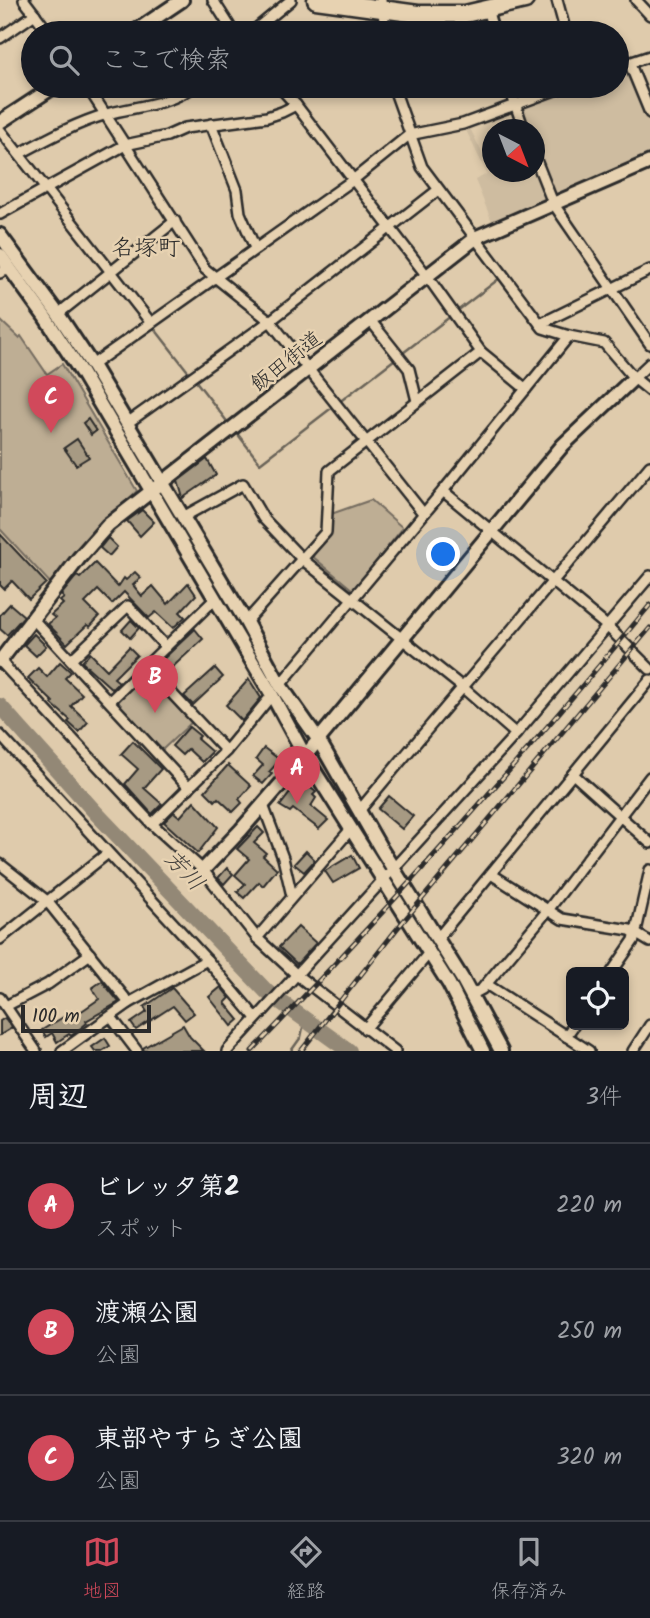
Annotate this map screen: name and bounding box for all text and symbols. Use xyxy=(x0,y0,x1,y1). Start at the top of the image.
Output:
search box xyxy=(21,21,629,98)
text: ここで検索 xyxy=(101,40,231,82)
icon: search xyxy=(45,41,83,79)
north arrow xyxy=(482,119,545,182)
district label: 名塚町 xyxy=(112,231,181,267)
street label: 飯田街道 xyxy=(244,323,330,401)
pin: C xyxy=(28,375,74,433)
your location xyxy=(426,537,460,571)
pin: B xyxy=(132,655,178,713)
pin: A xyxy=(274,746,320,804)
water label: 芳川 xyxy=(155,842,212,900)
map controls xyxy=(566,967,629,1030)
button: locate xyxy=(566,967,629,1030)
scale bar xyxy=(21,1002,150,1034)
text: 100 m xyxy=(32,1002,80,1032)
text: 周辺 xyxy=(28,1074,88,1122)
text: 3件 xyxy=(586,1080,622,1116)
text: ビレッタ第2 xyxy=(95,1167,240,1209)
text: A xyxy=(44,1188,58,1224)
text: 220 m xyxy=(556,1188,622,1224)
text: スポット xyxy=(95,1212,187,1248)
text: 渡瀬公園 xyxy=(95,1293,199,1335)
text: B xyxy=(44,1314,58,1350)
text: 250 m xyxy=(557,1314,622,1350)
text: 公園 xyxy=(95,1338,141,1374)
text: 東部やすらぎ公園 xyxy=(95,1419,303,1461)
text: C xyxy=(44,1440,58,1476)
text: 320 m xyxy=(556,1440,622,1476)
text: 公園 xyxy=(95,1464,141,1500)
tab: 地図 xyxy=(83,1533,121,1607)
tab: 経路 xyxy=(287,1533,325,1607)
tab: 保存済み xyxy=(491,1533,567,1607)

